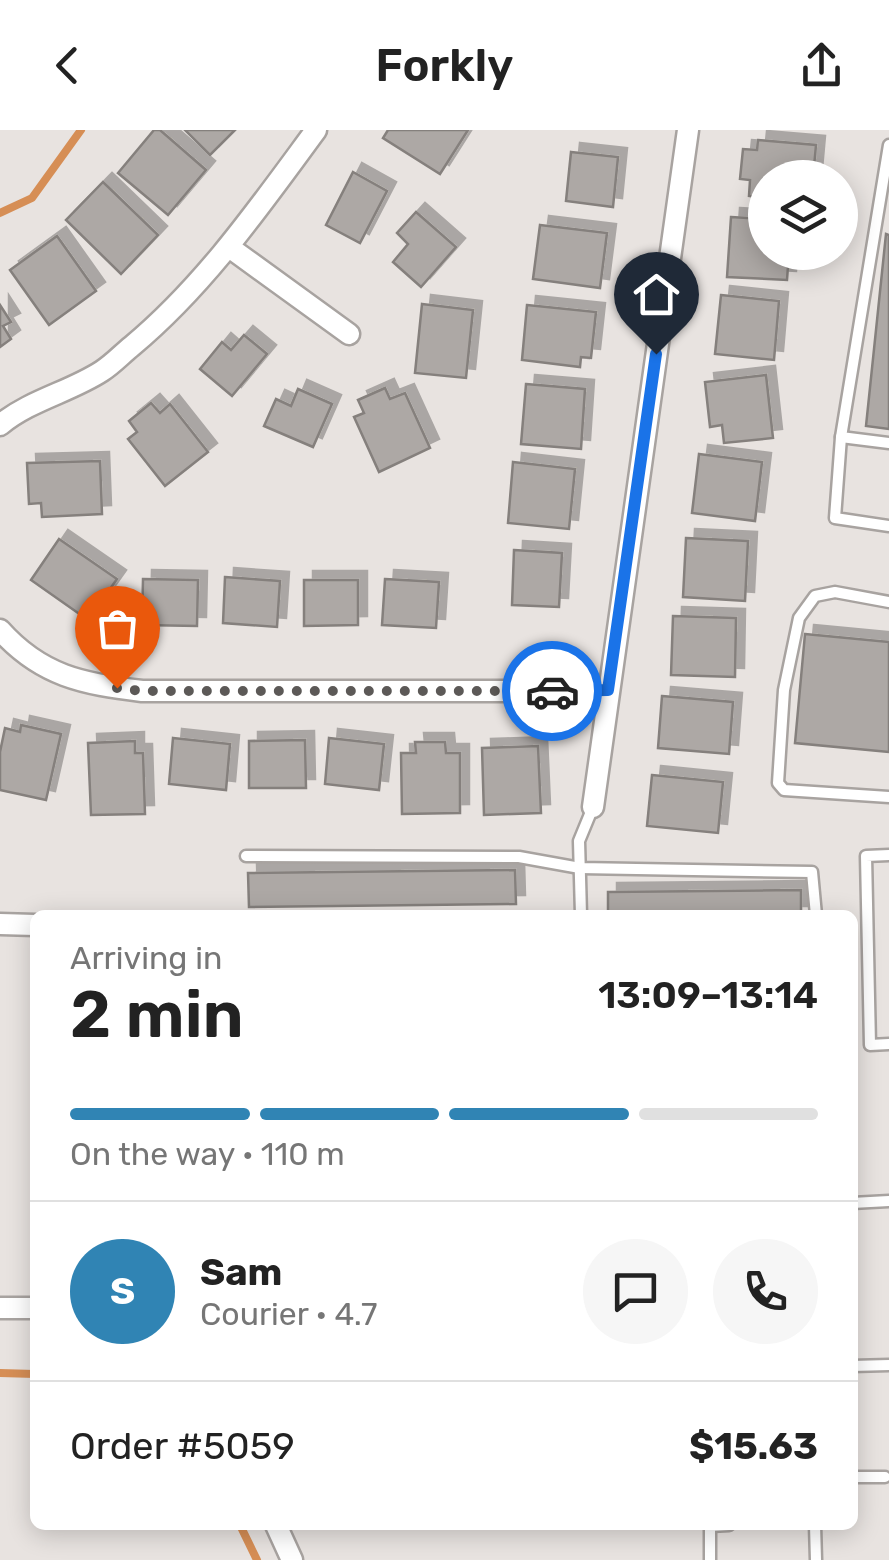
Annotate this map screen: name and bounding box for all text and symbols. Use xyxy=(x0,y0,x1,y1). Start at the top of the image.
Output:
icon: back xyxy=(40,38,95,93)
icon: share xyxy=(794,38,849,93)
text: Forkly xyxy=(376,39,513,92)
map controls xyxy=(748,160,858,270)
button: layers xyxy=(748,160,858,270)
pin xyxy=(614,252,699,355)
icon: home xyxy=(629,267,684,322)
pin xyxy=(75,586,160,689)
icon: bag xyxy=(90,601,145,656)
courier xyxy=(502,641,602,741)
icon: car xyxy=(525,664,580,719)
text: Arriving in xyxy=(70,939,222,977)
text: 13:09–13:14 xyxy=(598,972,818,1018)
text: 2 min xyxy=(70,976,244,1053)
text: On the way · 110 m xyxy=(70,1135,345,1173)
button: chat xyxy=(583,1239,688,1344)
button: phone xyxy=(713,1239,818,1344)
text: Sam xyxy=(200,1249,282,1295)
text: S xyxy=(110,1268,135,1314)
text: Courier · 4.7 xyxy=(200,1295,377,1333)
text: Order #5059 xyxy=(70,1423,295,1469)
text: $15.63 xyxy=(689,1423,818,1469)

